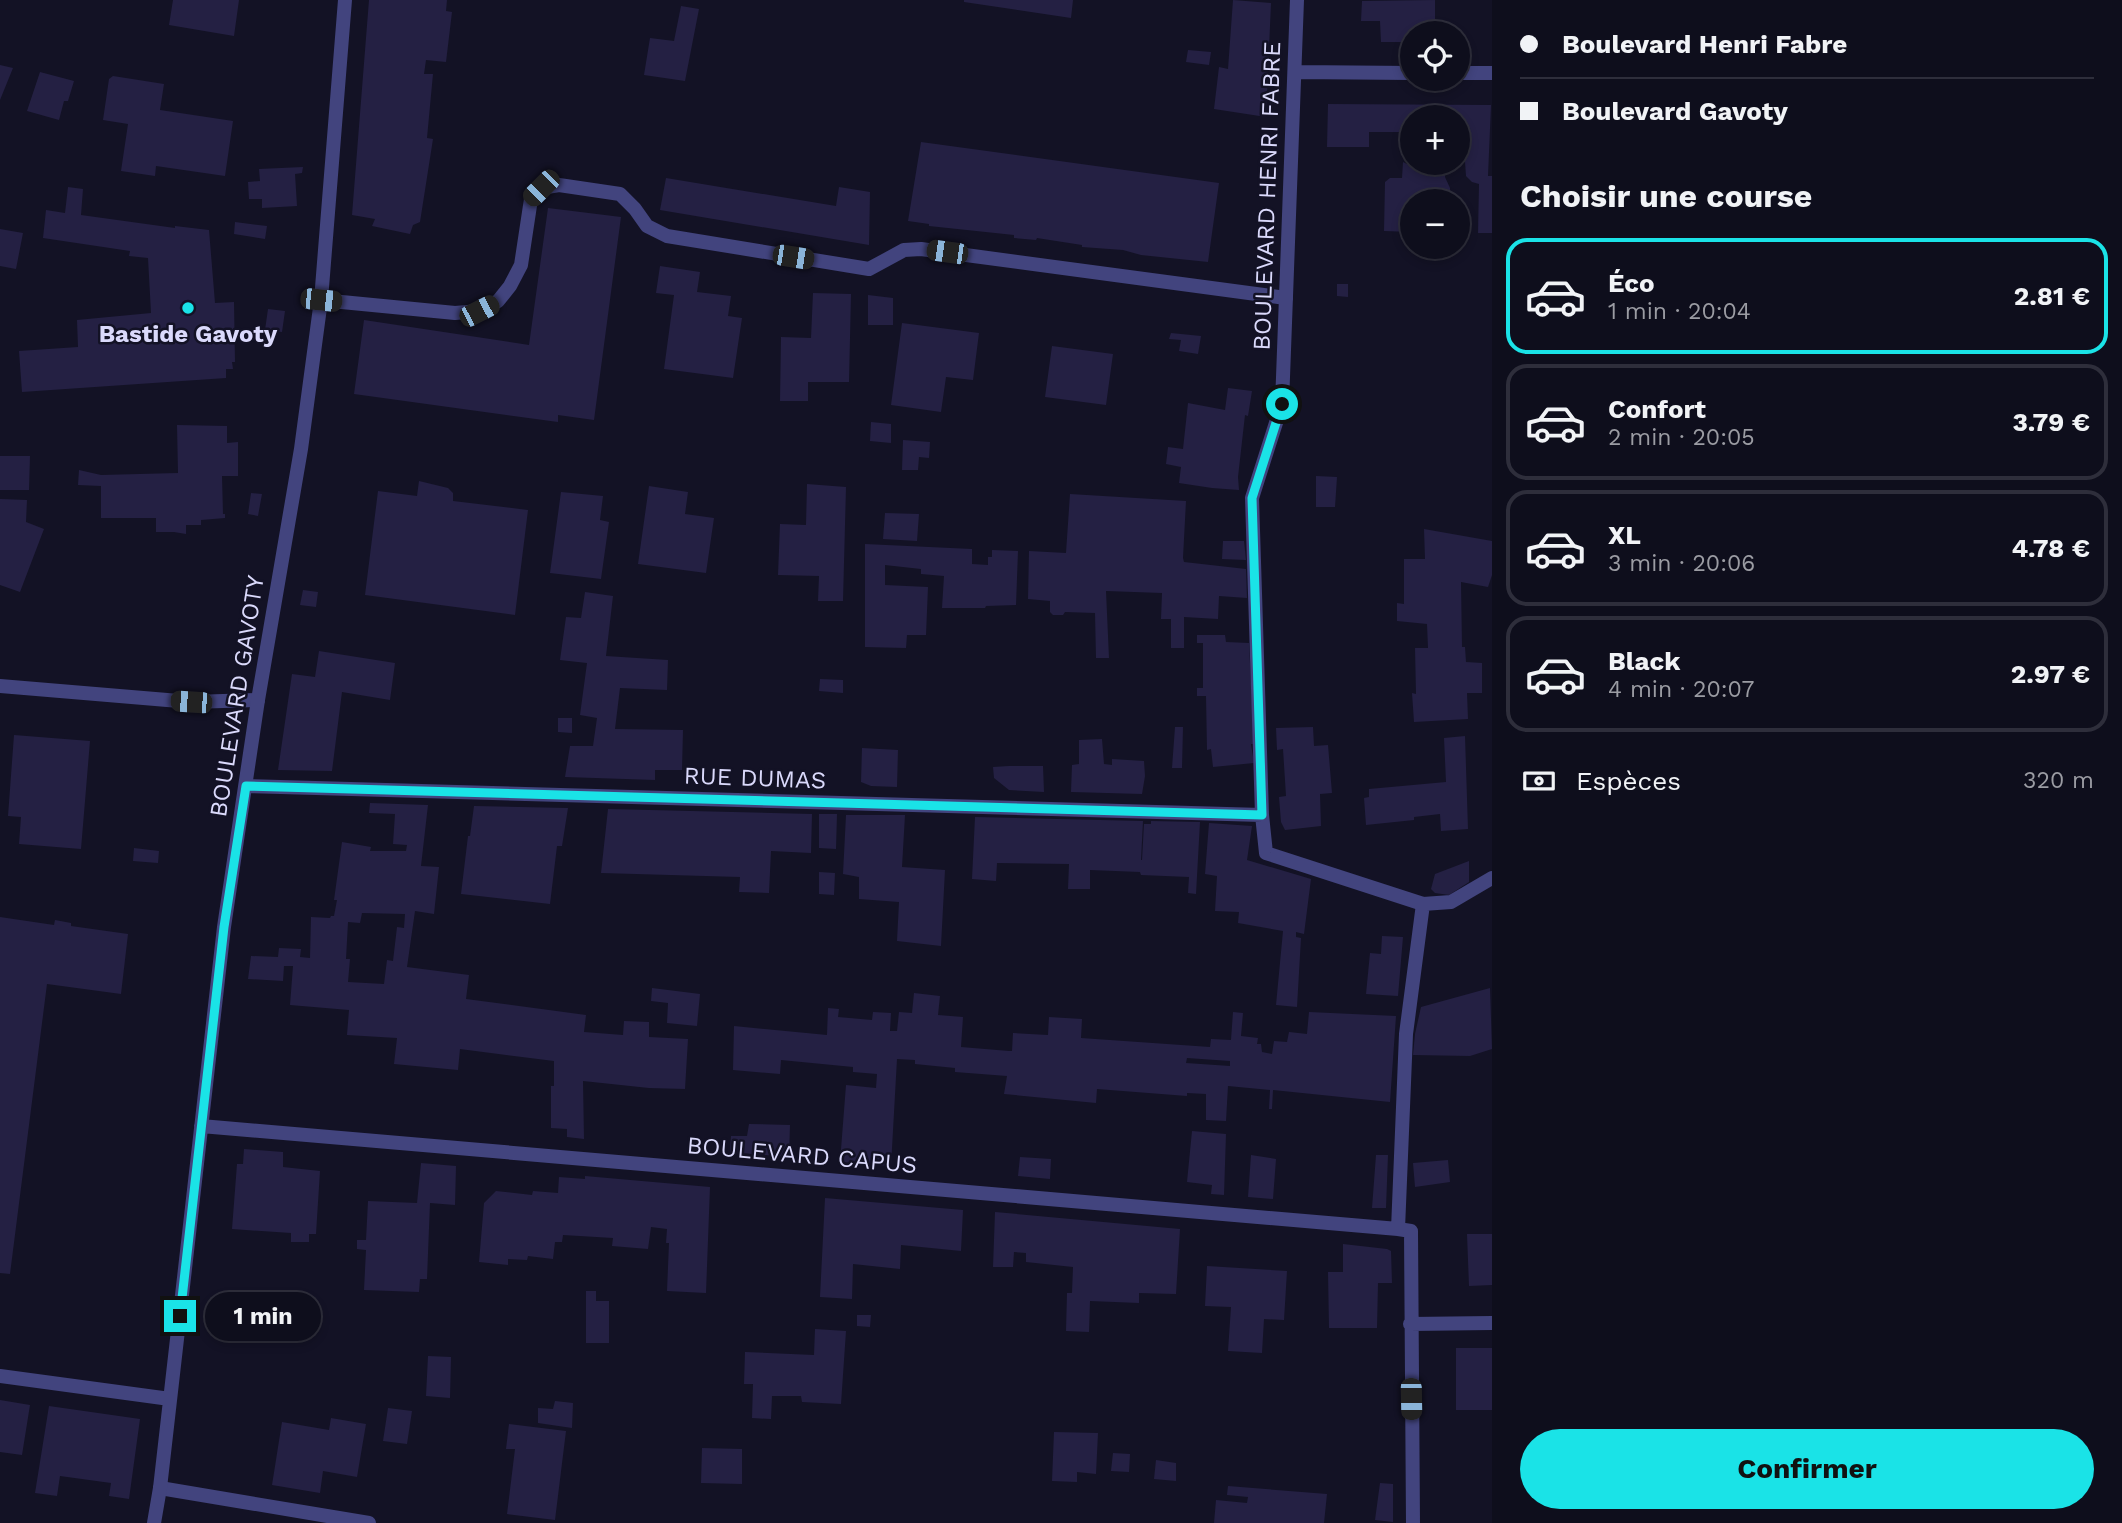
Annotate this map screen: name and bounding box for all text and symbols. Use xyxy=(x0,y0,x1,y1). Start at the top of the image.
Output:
map controls xyxy=(1400,21,1470,259)
button: locate xyxy=(1400,21,1470,91)
text: Boulevard Henri Fabre xyxy=(1562,29,1847,59)
street label: BOULEVARD HENRI FABRE xyxy=(1248,41,1286,351)
text: Boulevard Gavoty xyxy=(1562,96,1788,126)
button: + xyxy=(1400,105,1470,175)
car xyxy=(519,166,564,210)
text: Choisir une course xyxy=(1520,177,1812,215)
button: − xyxy=(1400,189,1470,259)
car xyxy=(925,239,970,265)
car xyxy=(771,243,816,271)
icon: car xyxy=(1524,265,1587,328)
text: Éco xyxy=(1608,268,1655,298)
text: 2.81 € xyxy=(2014,281,2090,311)
car xyxy=(300,287,343,313)
car xyxy=(456,292,503,330)
text: 1 min · 20:04 xyxy=(1608,298,1751,325)
marker: Bastide Gavoty xyxy=(180,300,196,316)
place label: Bastide Gavoty xyxy=(99,320,278,348)
route start xyxy=(1266,388,1298,420)
icon: car xyxy=(1524,391,1587,454)
text: Confort xyxy=(1608,394,1706,424)
text: 3.79 € xyxy=(2012,407,2090,437)
text: 2 min · 20:05 xyxy=(1608,424,1755,451)
icon: car xyxy=(1524,517,1587,580)
text: XL xyxy=(1608,520,1641,550)
text: 4.78 € xyxy=(2011,533,2090,563)
text: 3 min · 20:06 xyxy=(1608,550,1755,577)
street label: BOULEVARD GAVOTY xyxy=(204,573,270,819)
icon: car xyxy=(1524,643,1587,706)
text: Black xyxy=(1608,646,1680,676)
text: 2.97 € xyxy=(2011,659,2090,689)
text: 4 min · 20:07 xyxy=(1608,676,1754,703)
car xyxy=(170,690,213,714)
street label: RUE DUMAS xyxy=(683,762,827,794)
icon: cash xyxy=(1520,762,1558,800)
text: Espèces xyxy=(1576,766,1681,796)
text: 320 m xyxy=(2023,767,2094,794)
street label: BOULEVARD CAPUS xyxy=(686,1131,918,1179)
callout: 1 min xyxy=(204,1292,320,1340)
route end xyxy=(164,1300,196,1332)
text: 1 min xyxy=(233,1303,293,1330)
car xyxy=(1401,1378,1422,1420)
button: Confirmer xyxy=(1520,1429,2094,1509)

